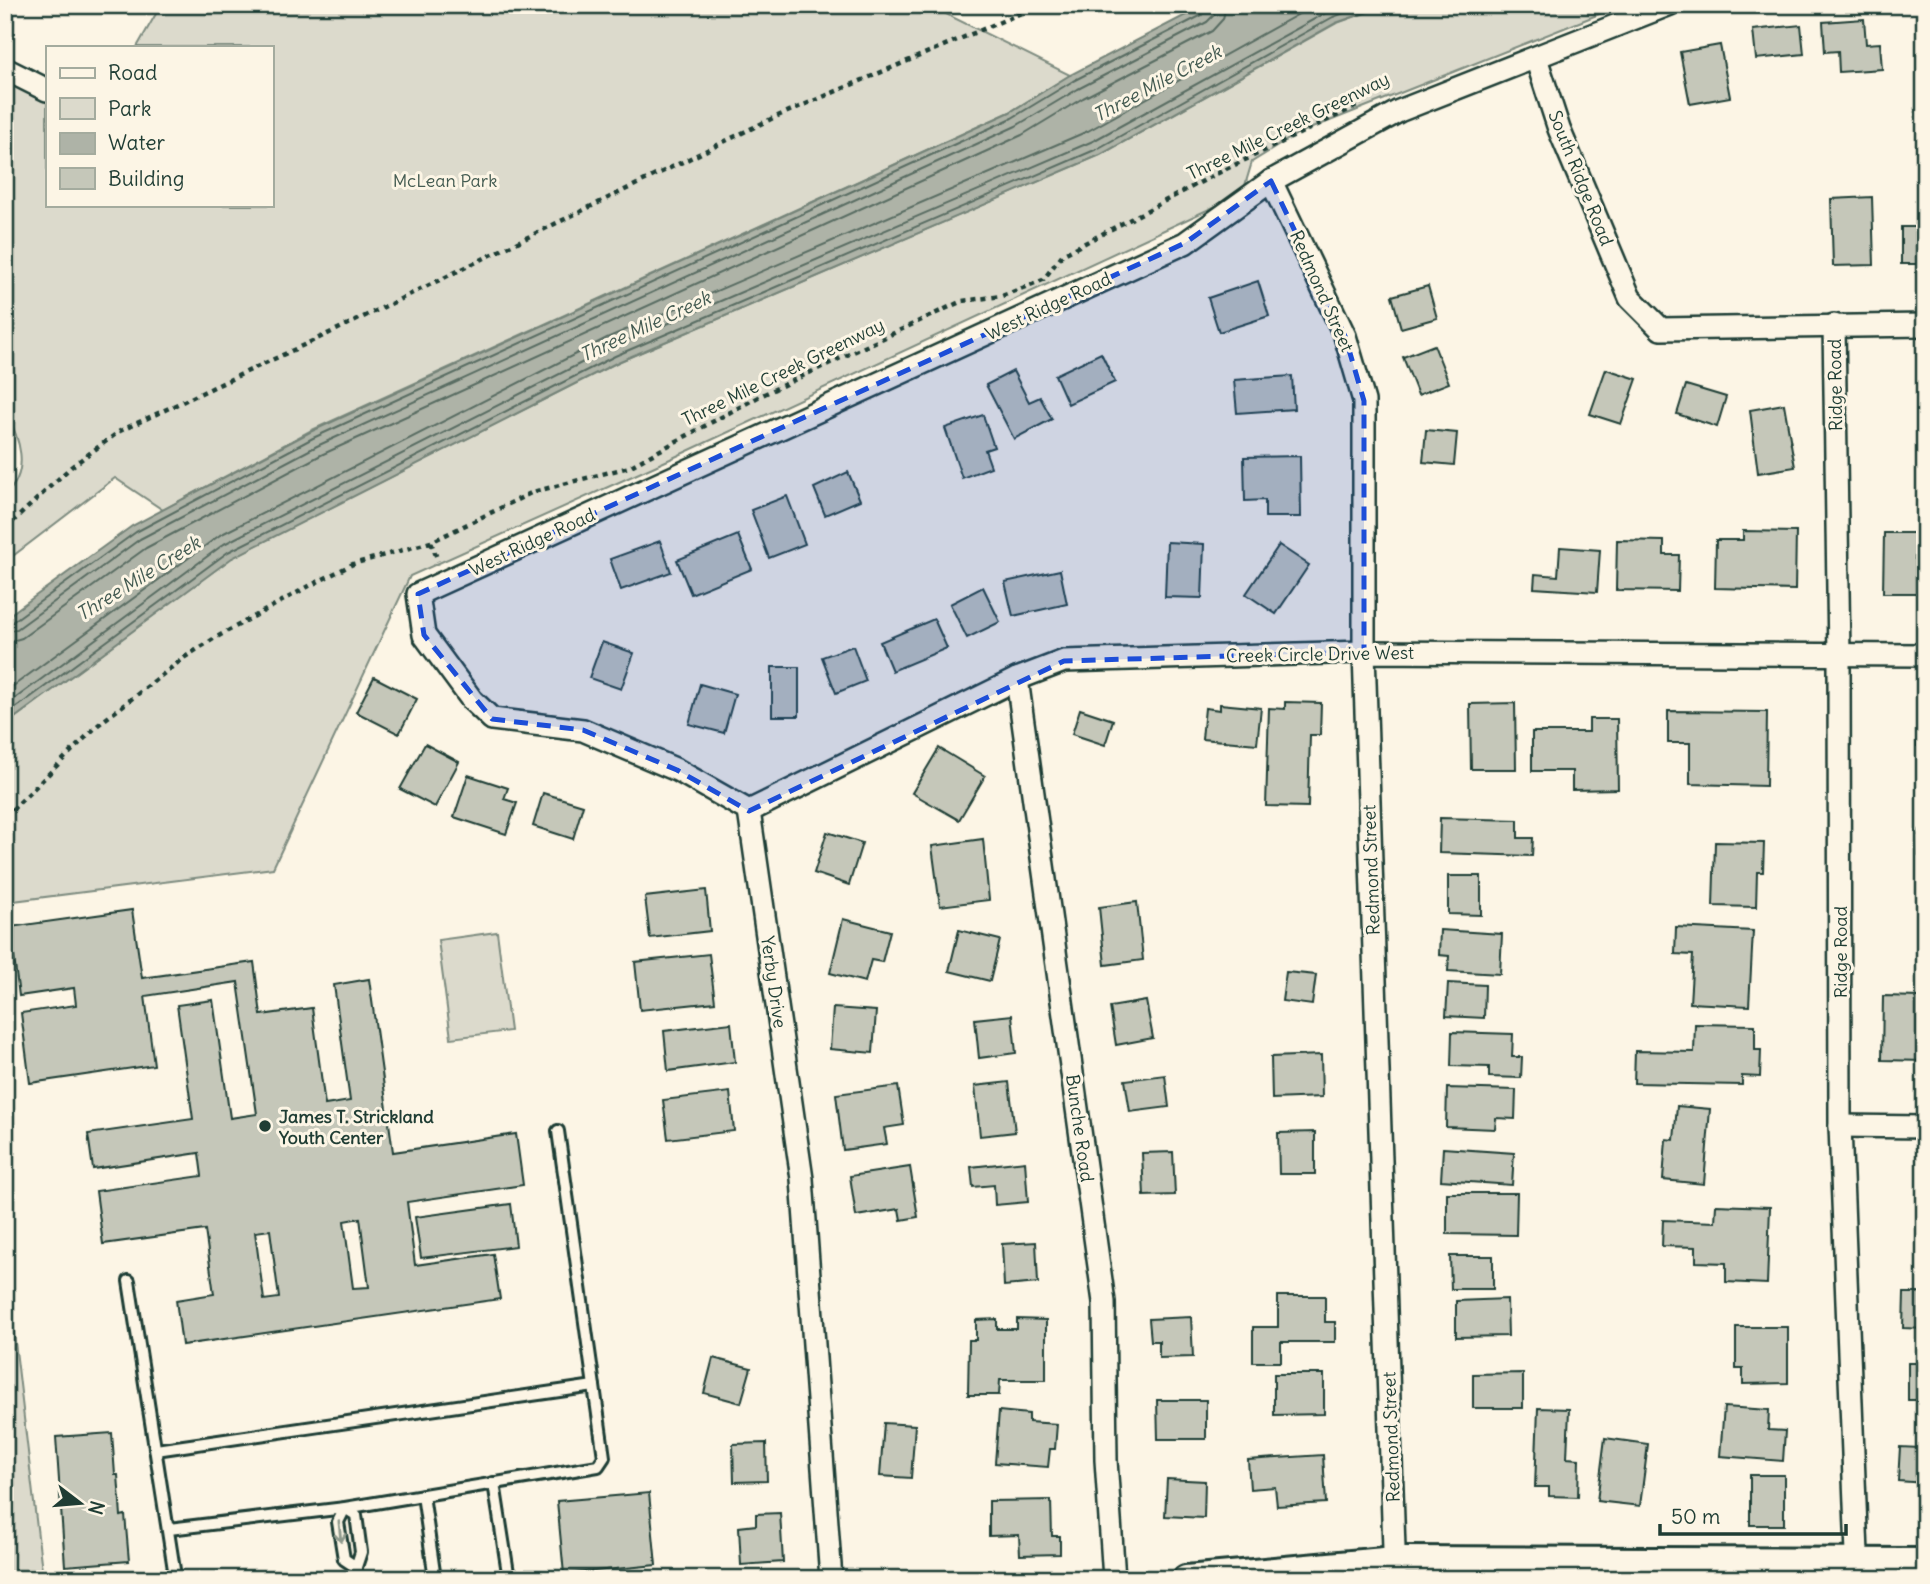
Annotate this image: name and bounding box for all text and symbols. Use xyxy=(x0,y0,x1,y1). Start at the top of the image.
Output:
water label: Three Mile Creek xyxy=(1089,39,1226,127)
legend xyxy=(46,46,273,206)
text: Road xyxy=(108,59,157,86)
street label: Three Mile Creek Greenway xyxy=(1183,67,1393,185)
text: Park xyxy=(108,95,151,122)
street label: South Ridge Road xyxy=(1543,107,1619,249)
text: Water xyxy=(108,129,166,156)
text: Building xyxy=(108,165,184,192)
park label: McLean Park xyxy=(393,169,497,192)
street label: Redmond Street xyxy=(1285,227,1359,355)
street label: West Ridge Road xyxy=(981,267,1115,345)
water label: Three Mile Creek xyxy=(576,285,715,367)
street label: Three Mile Creek Greenway xyxy=(678,313,888,431)
street label: Ridge Road xyxy=(1823,338,1847,431)
street label: West Ridge Road xyxy=(465,503,599,581)
water label: Three Mile Creek xyxy=(72,530,205,626)
street label: Creek Circle Drive West xyxy=(1226,641,1414,667)
street label: Redmond Street xyxy=(1357,804,1385,936)
street label: Ridge Road xyxy=(1829,905,1852,998)
street label: Yerby Drive xyxy=(756,935,792,1029)
street label: Bunche Road xyxy=(1061,1073,1099,1184)
place label: James T. Strickland Youth Center xyxy=(278,1105,434,1149)
marker: James T. Strickland Youth Center xyxy=(257,1118,273,1134)
street label: Redmond Street xyxy=(1377,1371,1405,1503)
north arrow xyxy=(46,1468,116,1538)
scale bar xyxy=(1660,1493,1846,1537)
text: N xyxy=(83,1498,110,1517)
text: 50 m xyxy=(1671,1503,1720,1530)
one-way arrow xyxy=(334,1520,347,1543)

